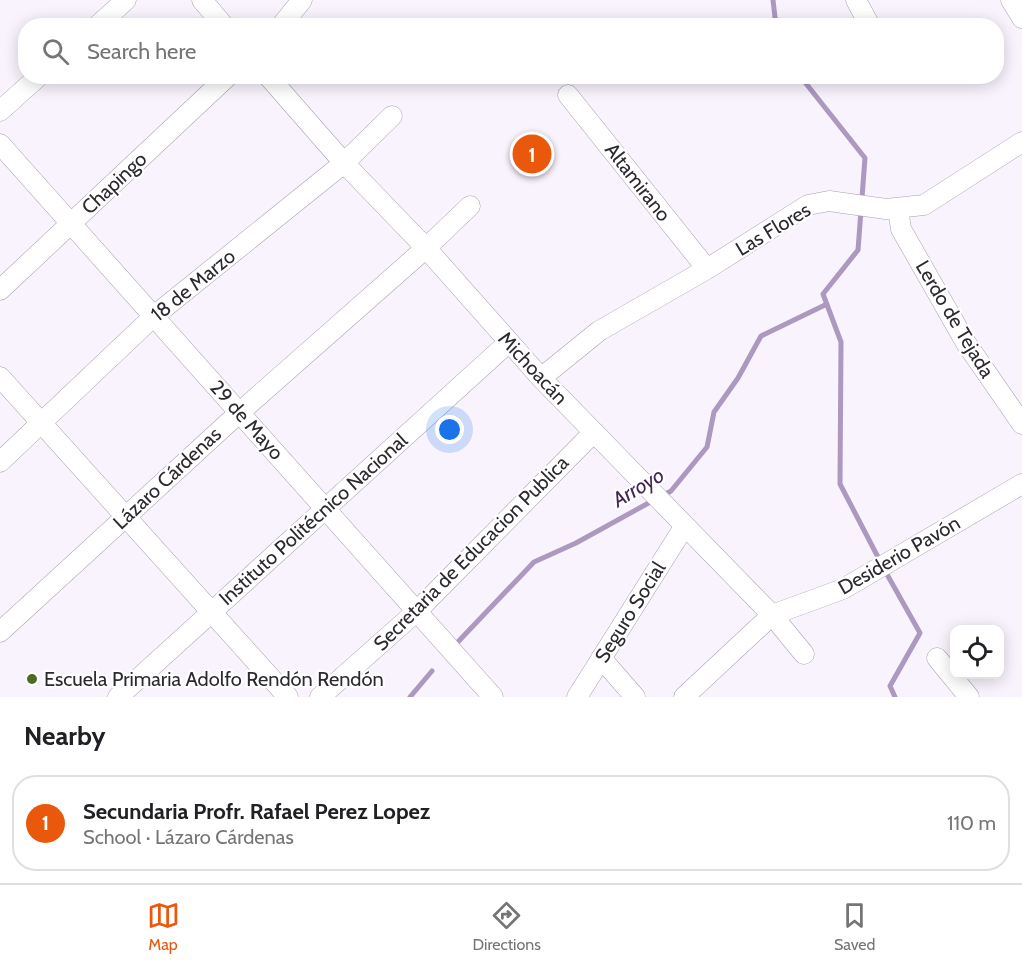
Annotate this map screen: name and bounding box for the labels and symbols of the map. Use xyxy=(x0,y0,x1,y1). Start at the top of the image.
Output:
pin: 1 xyxy=(512,132,552,176)
street label: Altamirano xyxy=(600,138,676,226)
street label: Chapingo xyxy=(76,147,152,219)
street label: Las Flores xyxy=(731,197,815,261)
street label: 18 de Marzo xyxy=(146,244,240,326)
street label: Lerdo de Tejada xyxy=(911,256,1000,382)
street label: Michoacán xyxy=(493,327,573,409)
street label: 29 de Mayo xyxy=(205,375,289,465)
your location xyxy=(435,415,464,444)
street label: Lázaro Cárdenas xyxy=(108,422,226,534)
street label: Instituto Politécnico Nacional xyxy=(214,428,412,610)
street label: Secretaria de Educacion Publica xyxy=(369,450,574,655)
water label: Arroyo xyxy=(607,462,668,513)
street label: Desiderio Pavón xyxy=(834,510,964,600)
street label: Seguro Social xyxy=(590,557,671,667)
place label: Escuela Primaria Adolfo Rendón Rendón xyxy=(44,667,384,691)
marker: Escuela Primaria Adolfo Rendón Rendón xyxy=(25,672,39,686)

